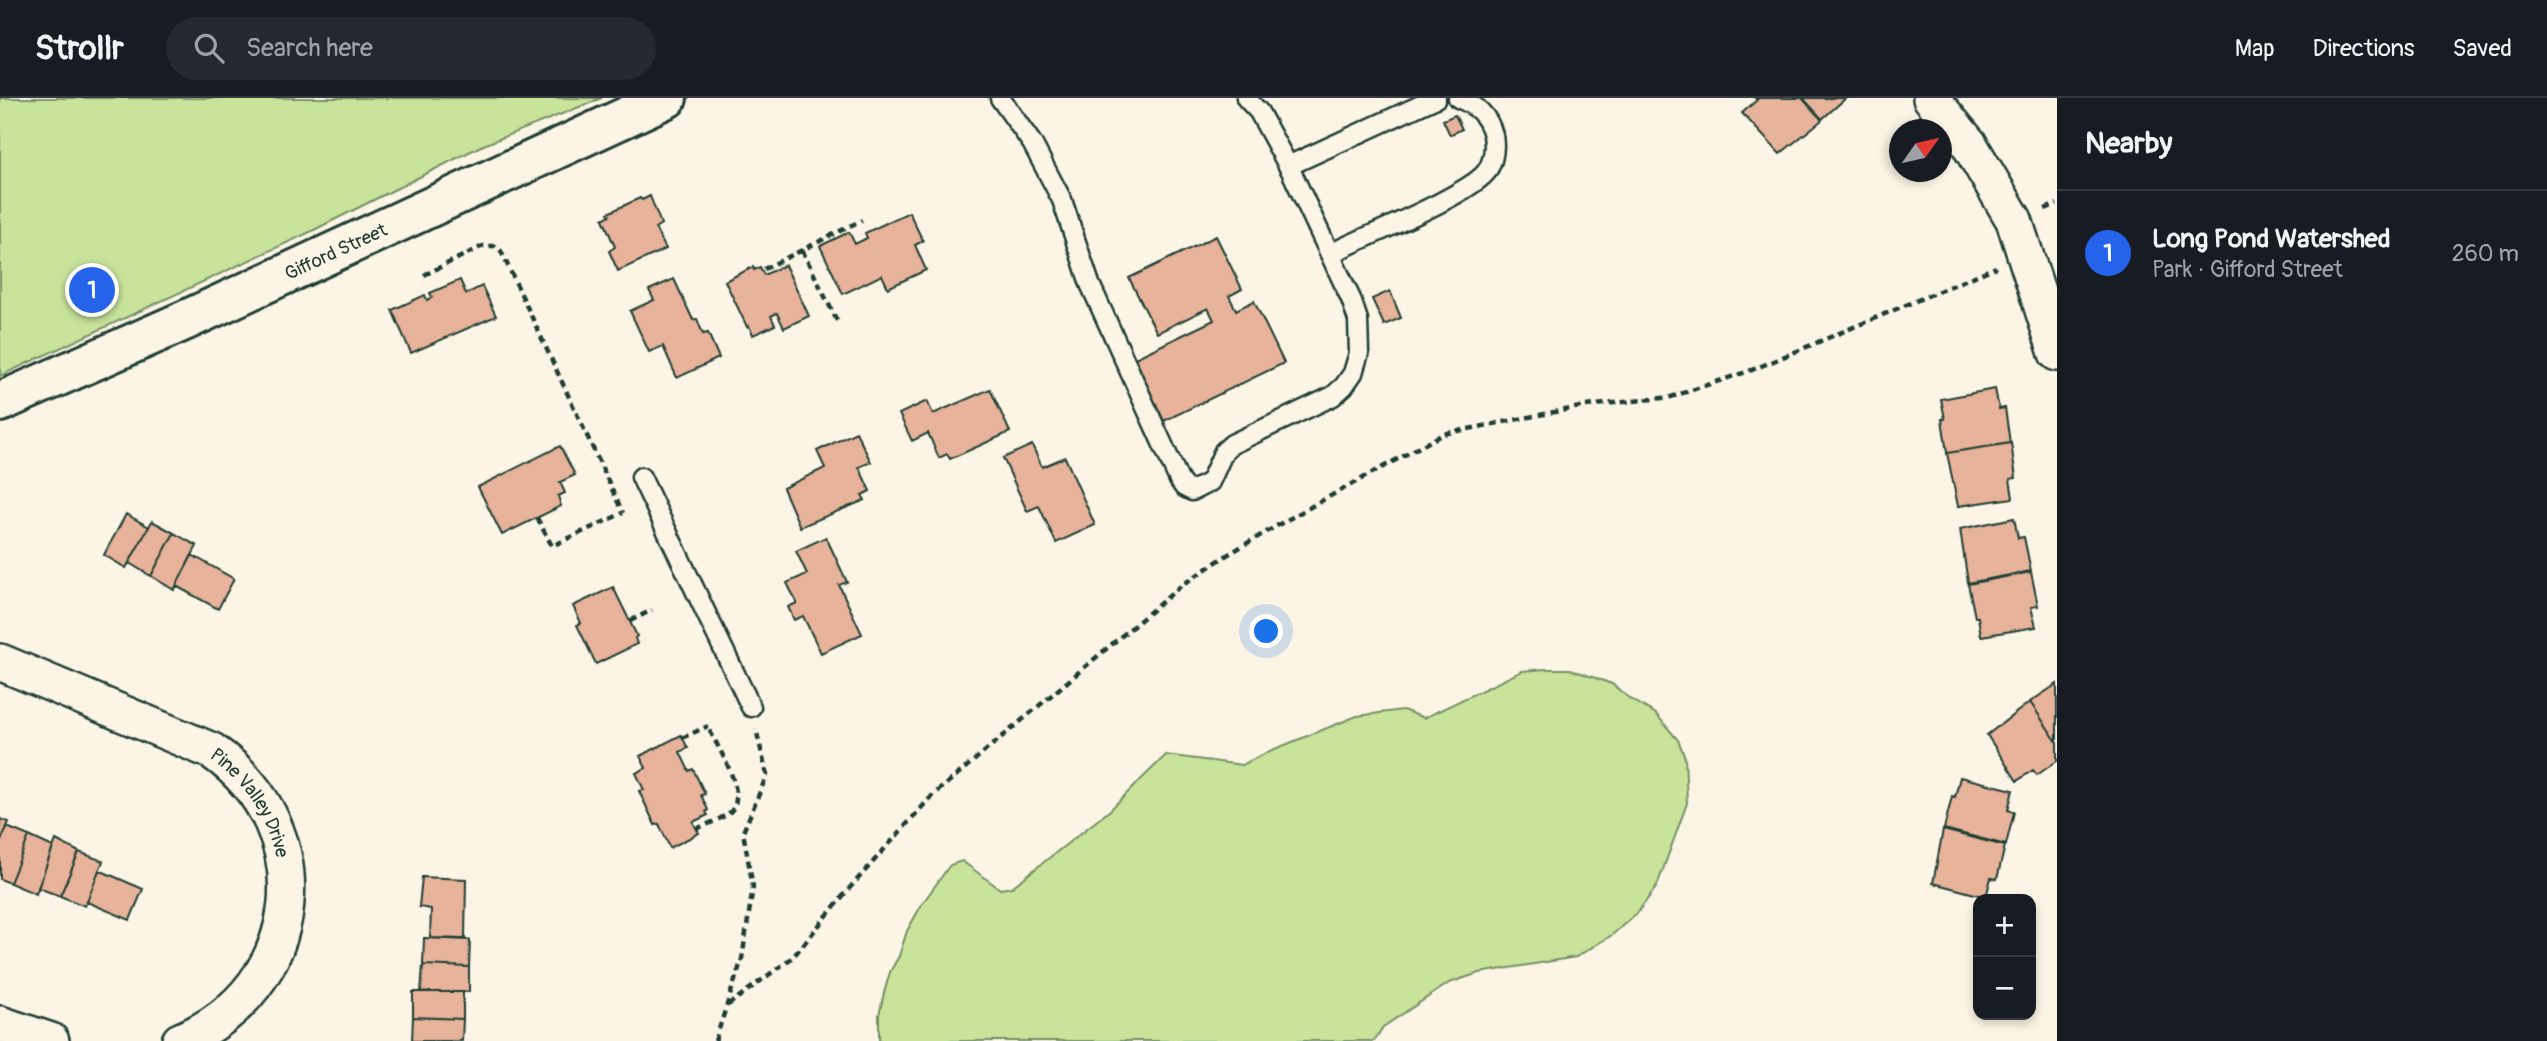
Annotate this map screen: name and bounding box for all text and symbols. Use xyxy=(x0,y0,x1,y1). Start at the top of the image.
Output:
search box xyxy=(166,17,656,80)
text: Strollr xyxy=(35,28,124,69)
icon: search xyxy=(190,29,228,67)
text: Search here xyxy=(246,32,373,64)
text: Map xyxy=(2235,34,2275,63)
text: Directions xyxy=(2313,34,2414,63)
text: Saved xyxy=(2452,34,2512,63)
north arrow xyxy=(1889,119,1952,182)
text: Nearby xyxy=(2085,125,2172,162)
street label: Gifford Street xyxy=(281,218,391,286)
text: Long Pond Watershed xyxy=(2152,223,2390,255)
text: 1 xyxy=(2104,239,2113,268)
text: 260 m xyxy=(2452,239,2519,268)
text: Park · Gifford Street xyxy=(2152,255,2343,284)
pin: 1 xyxy=(69,264,115,316)
your location xyxy=(1249,614,1283,648)
street label: Pine Valley Drive xyxy=(205,743,294,860)
map controls xyxy=(1973,894,2036,1020)
button: + xyxy=(1973,894,2036,957)
button: − xyxy=(1973,957,2036,1020)

